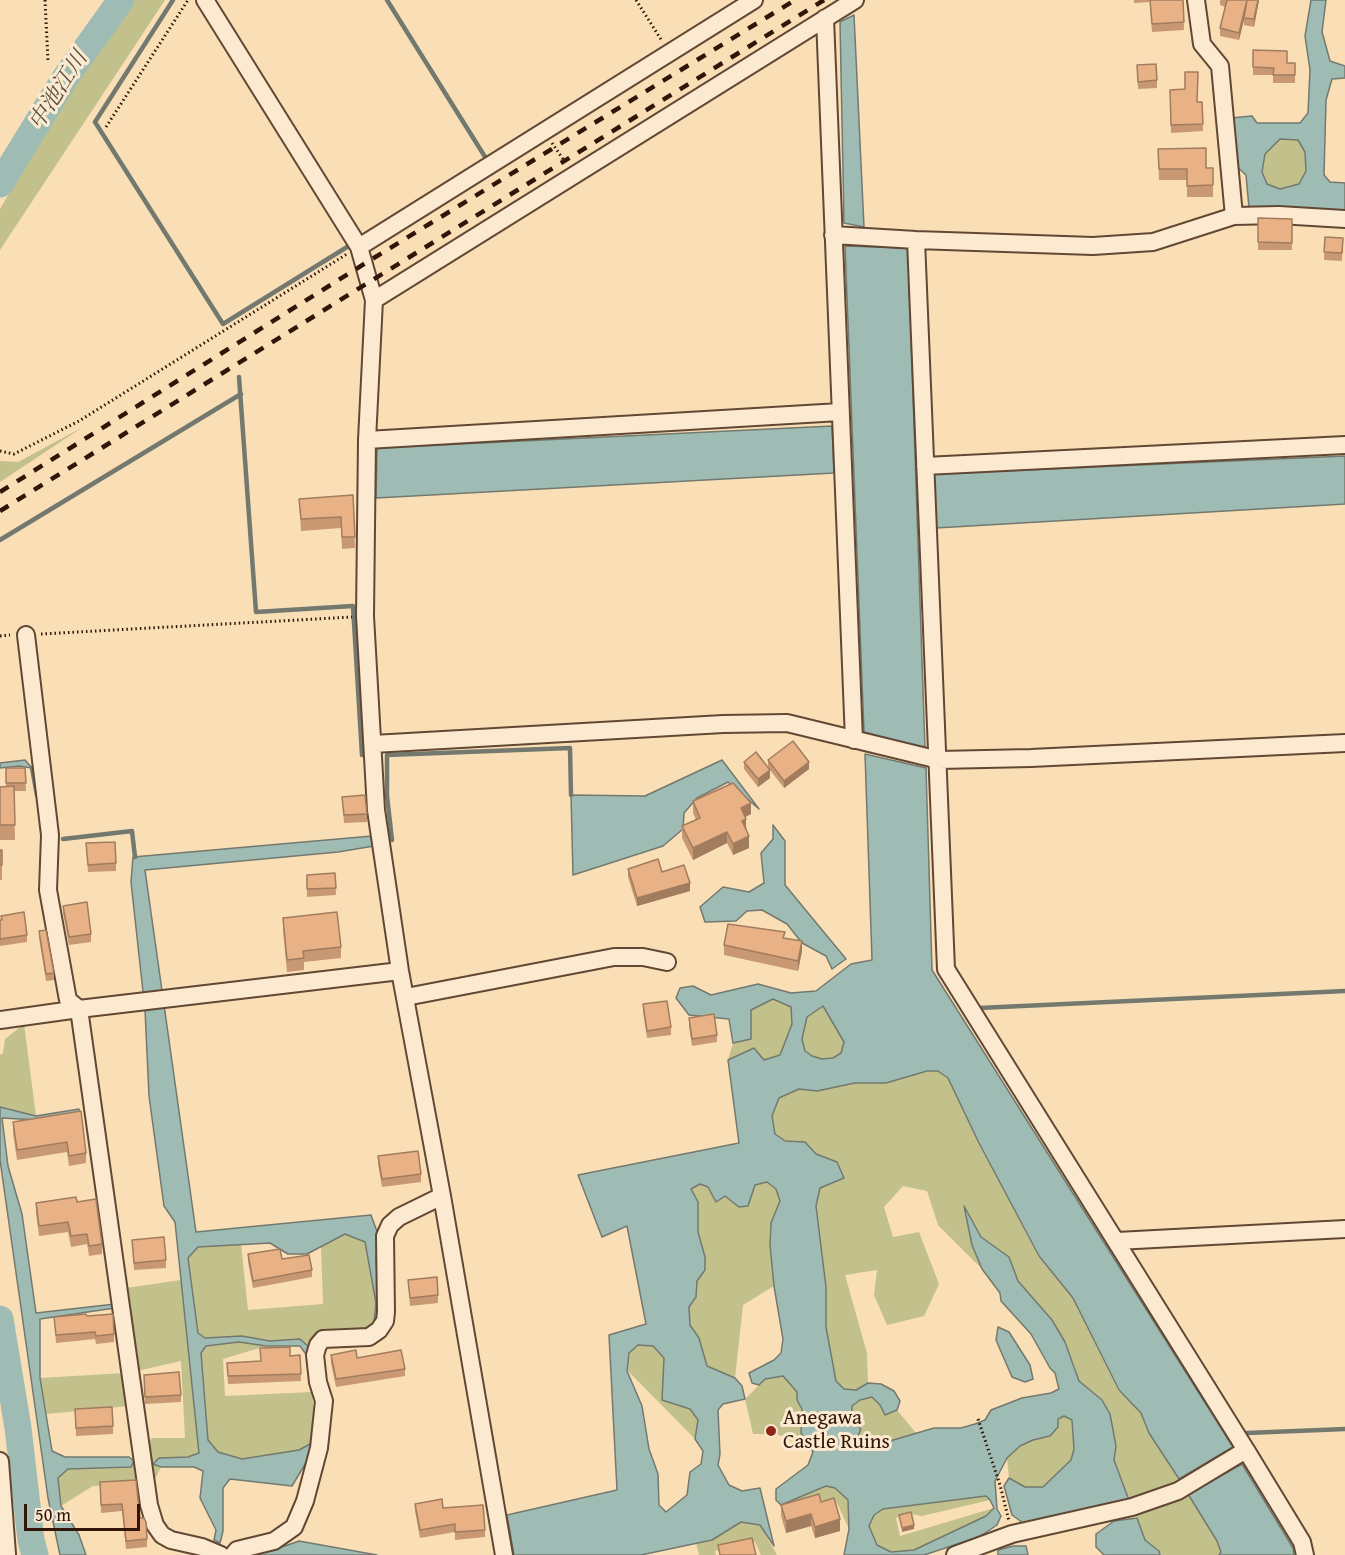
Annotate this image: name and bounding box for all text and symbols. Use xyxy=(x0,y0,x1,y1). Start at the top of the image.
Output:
water label: 中池江川 xyxy=(24,47,94,135)
place label: Anegawa Castle Ruins xyxy=(783,1406,890,1456)
marker: Anegawa Castle Ruins xyxy=(764,1424,778,1438)
scale bar xyxy=(27,1492,142,1530)
text: 50 m xyxy=(35,1501,71,1528)

